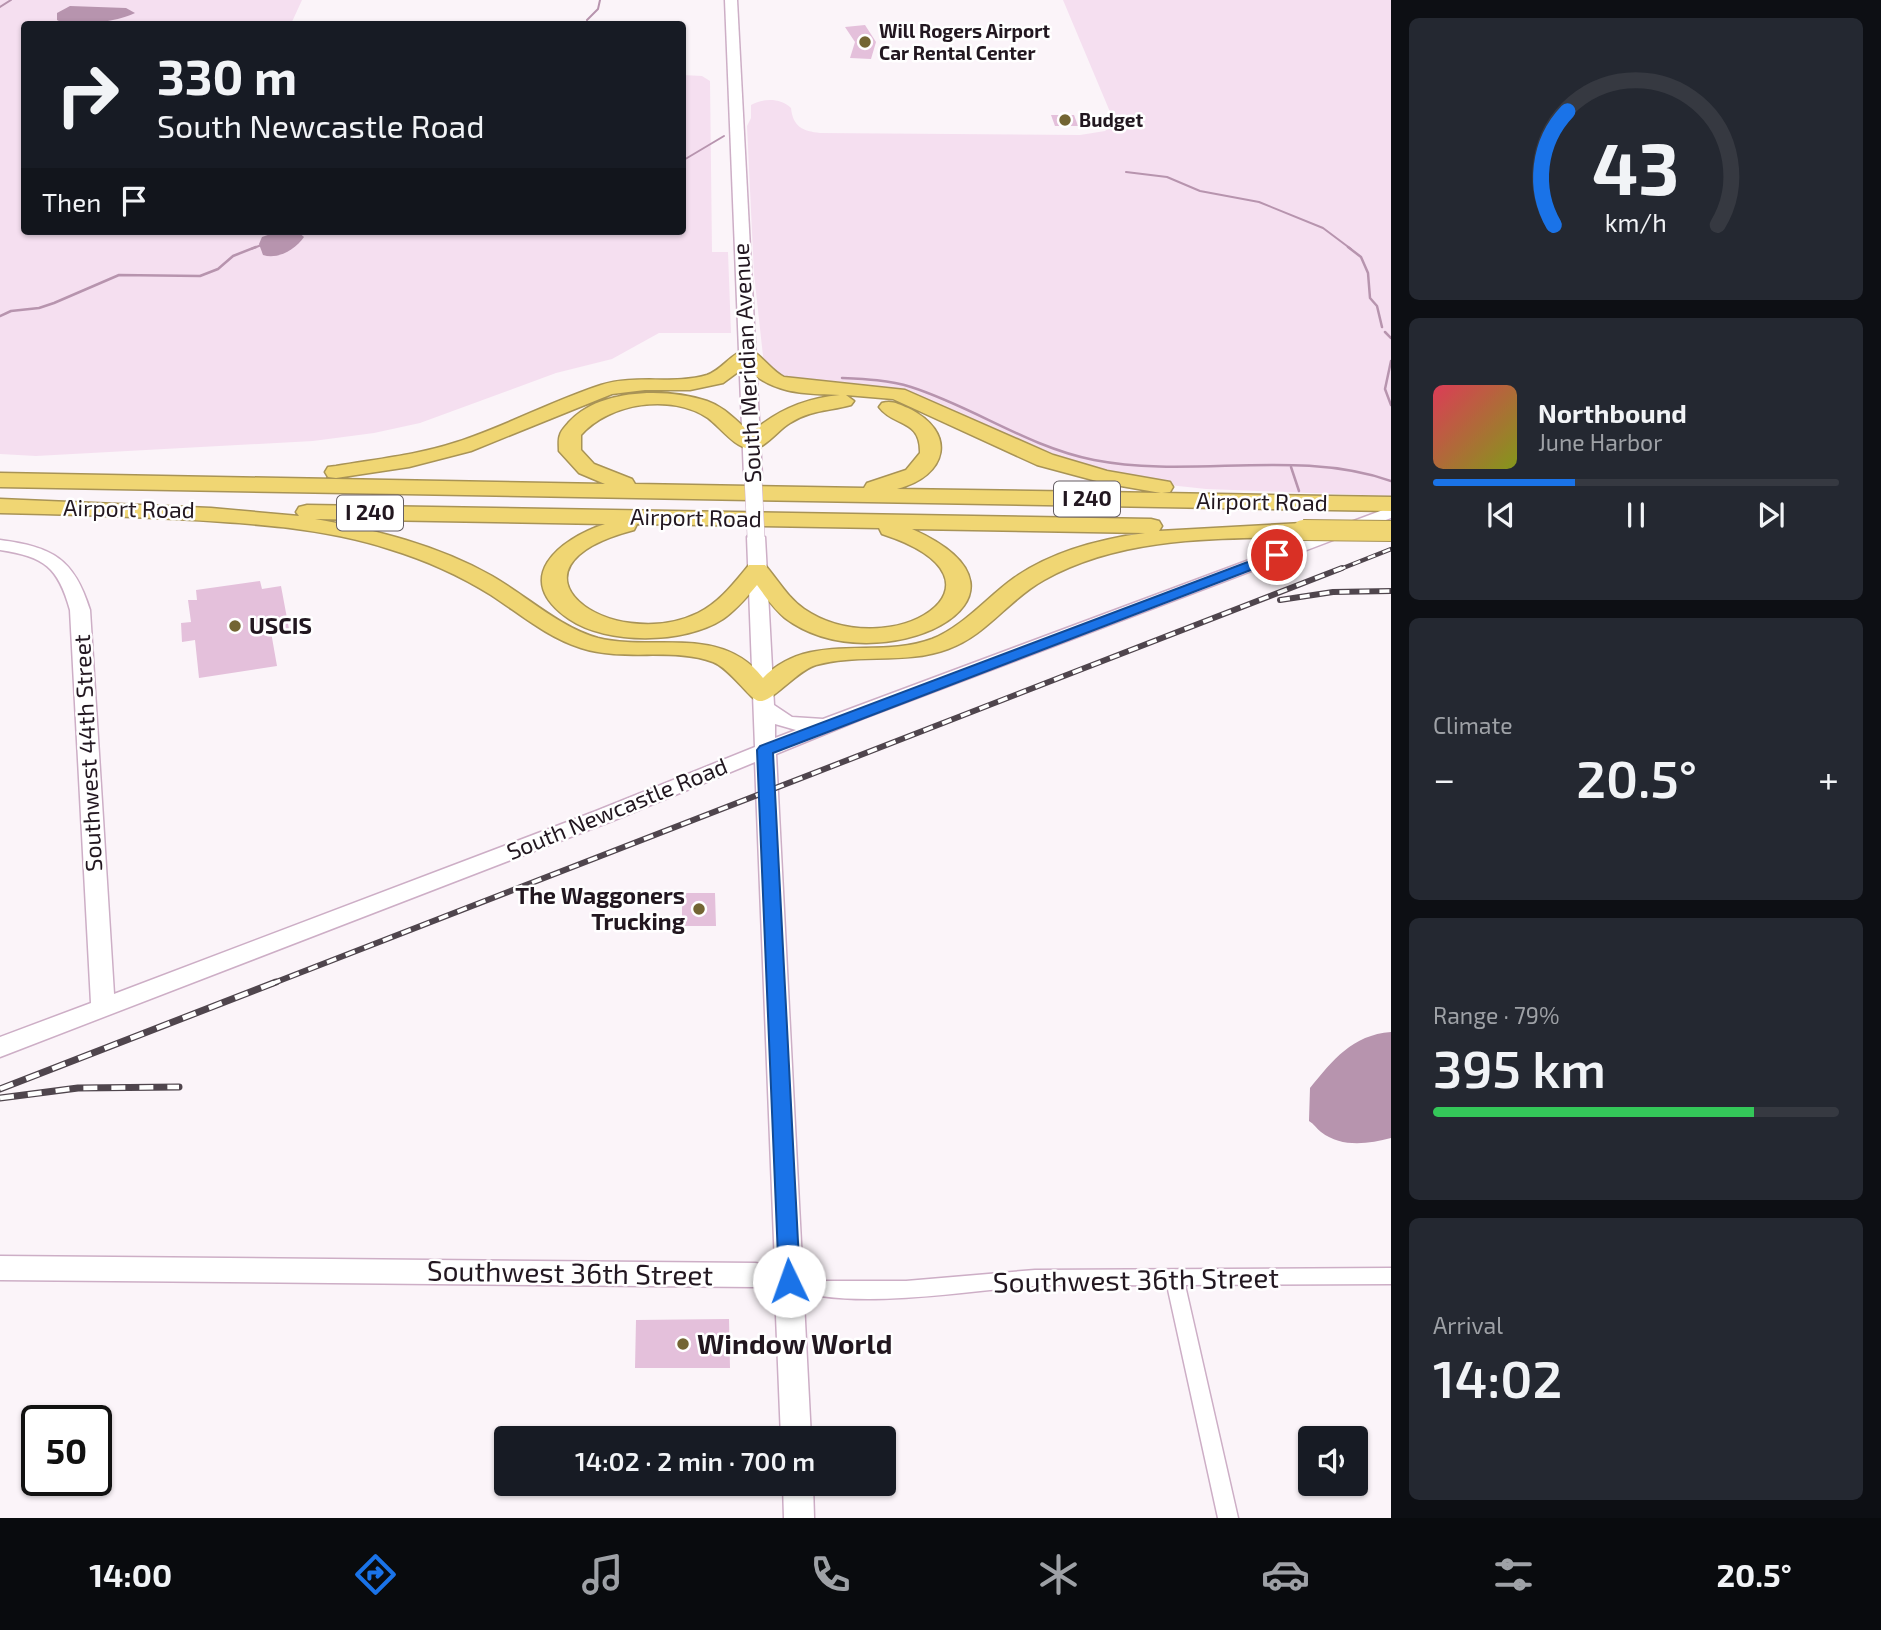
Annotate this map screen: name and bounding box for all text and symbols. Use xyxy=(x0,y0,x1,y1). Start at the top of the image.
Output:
place label: Will Rogers Airport Car Rental Center xyxy=(879,19,1050,64)
marker: Will Rogers Airport Car Rental Center xyxy=(857,34,873,50)
text: 330 m xyxy=(157,46,297,105)
icon: right xyxy=(42,49,133,140)
text: South Newcastle Road xyxy=(157,106,485,144)
place label: Budget xyxy=(1079,108,1143,131)
marker: Budget xyxy=(1057,112,1073,128)
text: 43 xyxy=(1592,122,1680,210)
icon: arrive xyxy=(115,182,153,220)
text: Then xyxy=(42,186,101,217)
text: km/h xyxy=(1605,207,1667,237)
street label: South Meridian Avenue xyxy=(726,242,766,484)
text: Northbound xyxy=(1538,397,1687,428)
text: June Harbor xyxy=(1538,428,1662,456)
road number: I 240 xyxy=(1054,482,1120,516)
street label: Airport Road xyxy=(1196,486,1328,516)
street label: Airport Road xyxy=(63,493,195,523)
road number: I 240 xyxy=(337,496,403,530)
icon: previous xyxy=(1482,496,1520,534)
icon: pause xyxy=(1617,496,1655,534)
icon: next xyxy=(1752,496,1790,534)
street label: Airport Road xyxy=(630,502,762,532)
pin xyxy=(1247,525,1307,585)
icon: arrive xyxy=(1258,536,1296,574)
place label: USCIS xyxy=(249,611,312,639)
marker: USCIS xyxy=(227,618,243,634)
street label: Southwest 44th Street xyxy=(67,634,107,872)
text: Climate xyxy=(1433,711,1513,739)
text: 20.5° xyxy=(1576,746,1697,808)
street label: South Newcastle Road xyxy=(502,751,731,865)
text: − xyxy=(1433,755,1455,801)
text: + xyxy=(1818,755,1839,801)
place label: The Waggoners Trucking xyxy=(515,881,686,935)
marker: The Waggoners Trucking xyxy=(691,901,707,917)
text: Range · 79% xyxy=(1433,1001,1559,1029)
text: 395 km xyxy=(1433,1036,1606,1098)
position arrow xyxy=(752,1244,826,1318)
street label: Southwest 36th Street xyxy=(427,1253,713,1291)
street label: Southwest 36th Street xyxy=(993,1260,1279,1298)
text: Arrival xyxy=(1433,1311,1503,1339)
place label: Window World xyxy=(697,1326,892,1360)
marker: Window World xyxy=(675,1336,691,1352)
text: 14:02 xyxy=(1433,1346,1562,1408)
speed limit sign: 50 xyxy=(21,1405,112,1496)
map controls xyxy=(1298,1426,1368,1496)
button: sound xyxy=(1298,1426,1368,1496)
text: 14:02 · 2 min · 700 m xyxy=(575,1445,815,1476)
icon: directions xyxy=(351,1550,400,1599)
icon: music xyxy=(578,1550,627,1599)
icon: phone xyxy=(806,1550,855,1599)
icon: climate xyxy=(1034,1550,1083,1599)
icon: car xyxy=(1261,1550,1310,1599)
icon: filters xyxy=(1489,1550,1538,1599)
text: 14:00 xyxy=(89,1555,172,1593)
text: 20.5° xyxy=(1716,1555,1792,1593)

